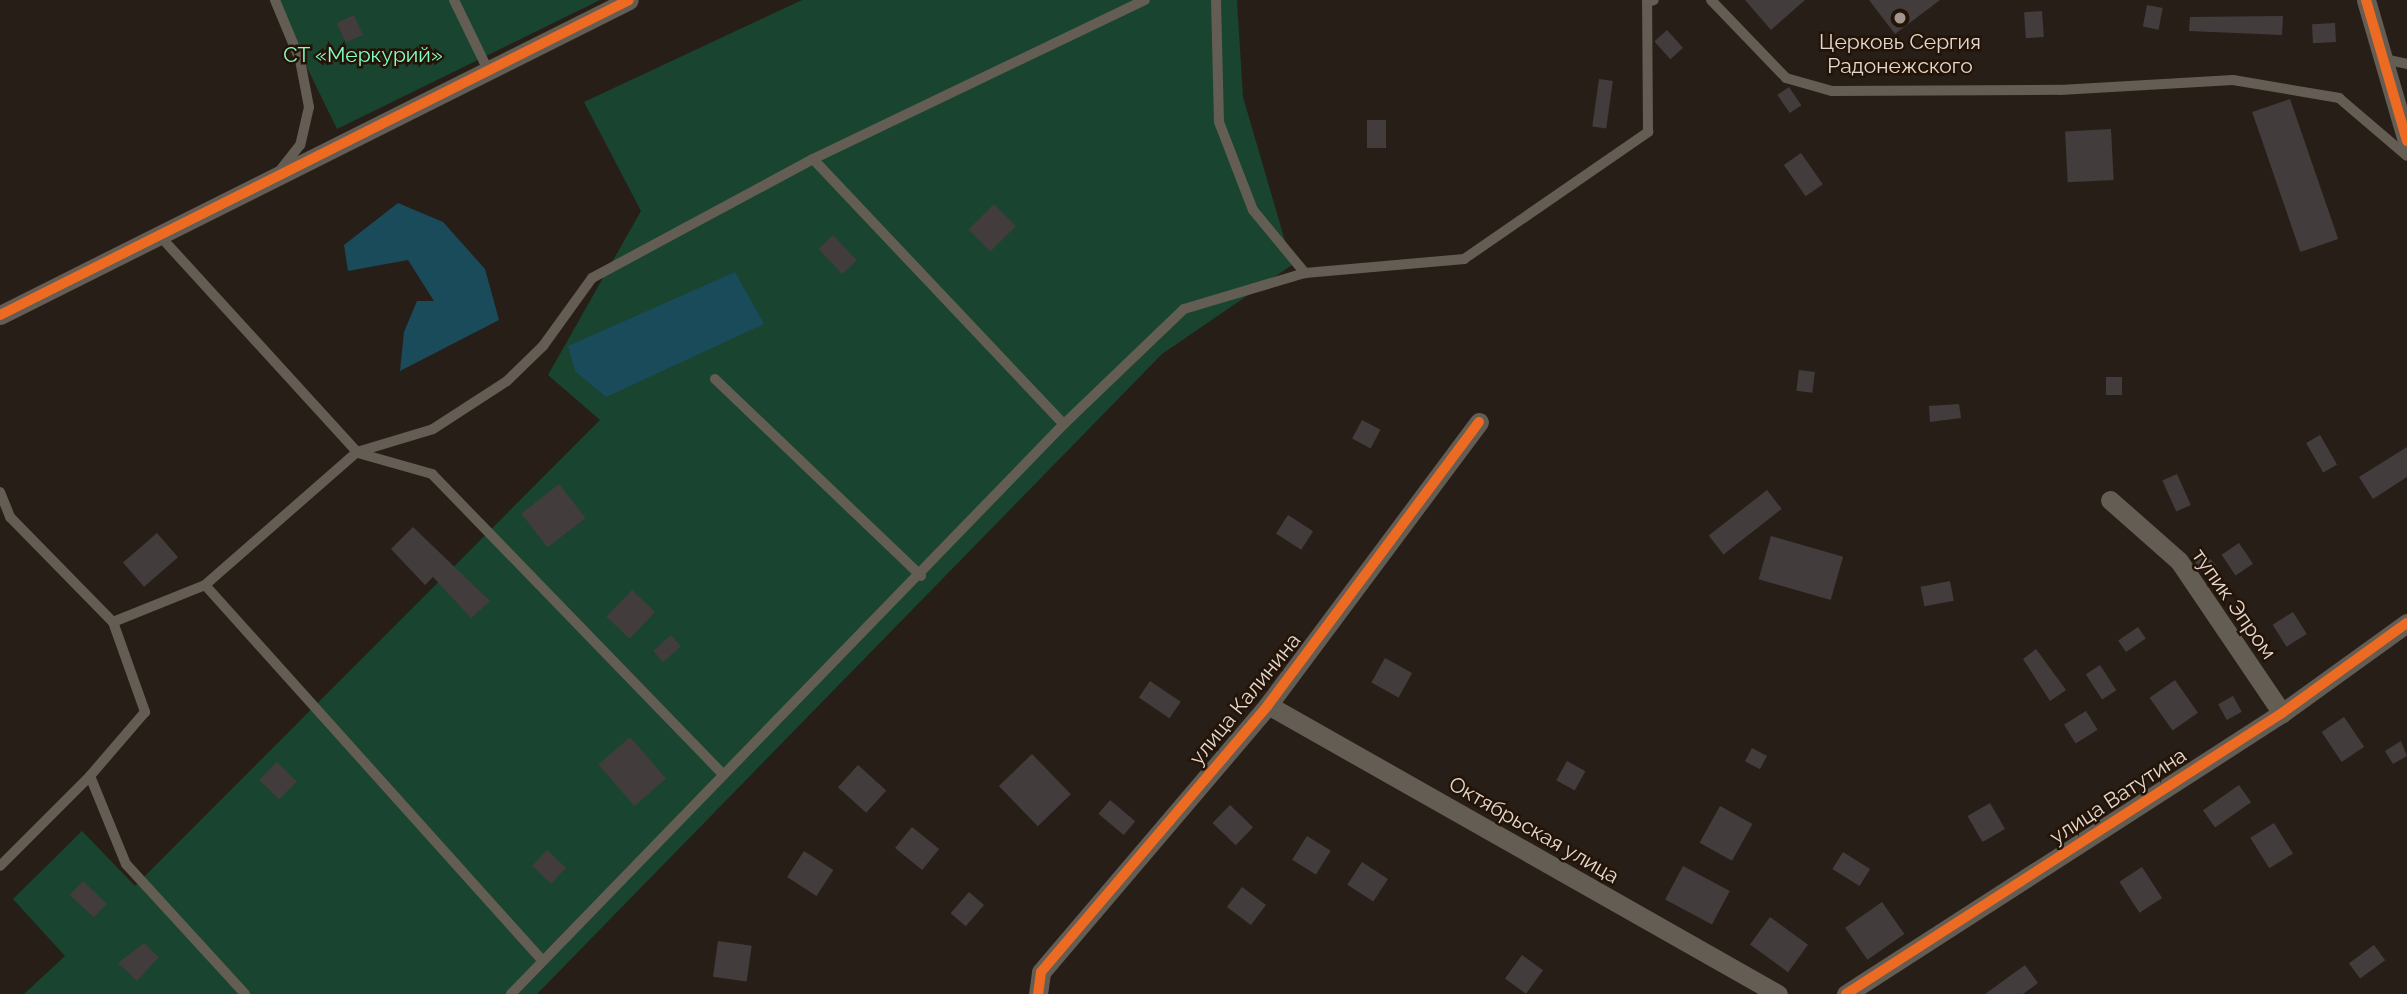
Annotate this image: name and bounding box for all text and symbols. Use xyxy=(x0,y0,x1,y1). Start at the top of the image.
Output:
marker: Церковь Сергия Радонежского xyxy=(1892,10,1908,26)
place label: Церковь Сергия Радонежского xyxy=(1819,29,1981,79)
park label: СТ «Меркурий» xyxy=(283,42,443,68)
street label: тупик Эпром xyxy=(2187,544,2281,664)
street label: улица Калинина xyxy=(1184,628,1306,770)
street label: улица Ватутина xyxy=(2045,743,2191,849)
street label: Октябрьская улица xyxy=(1444,771,1624,889)

